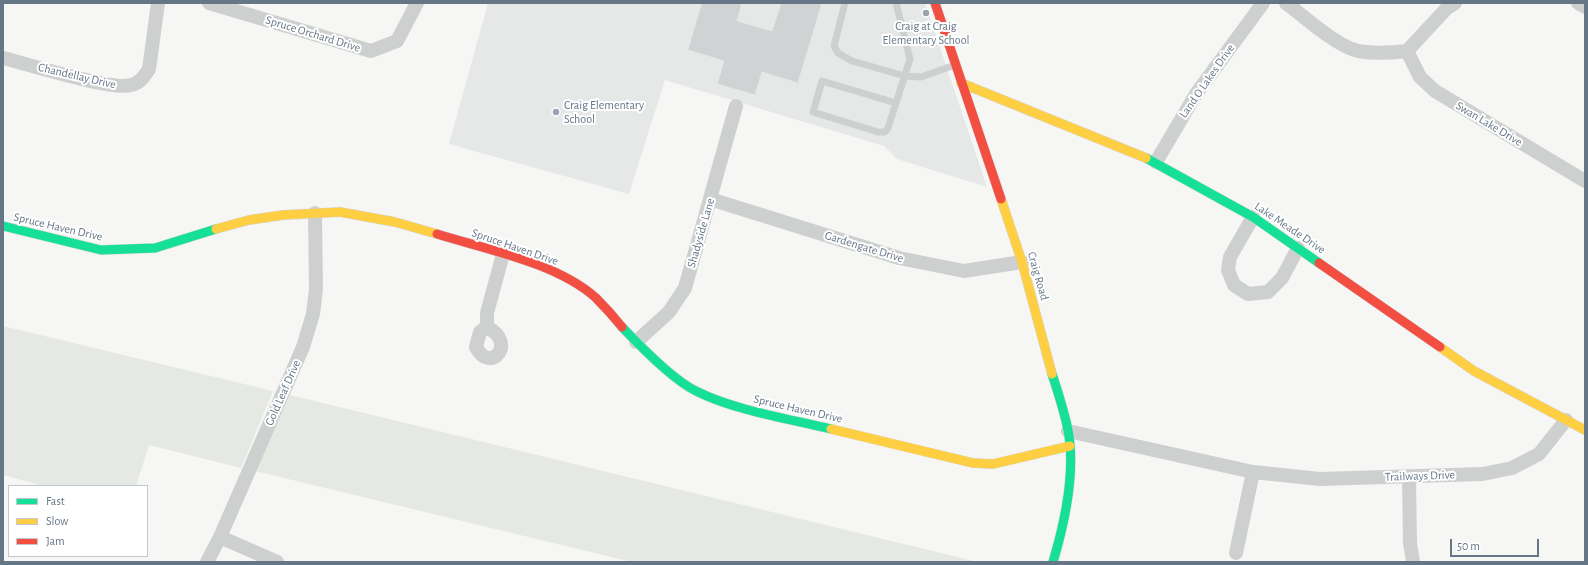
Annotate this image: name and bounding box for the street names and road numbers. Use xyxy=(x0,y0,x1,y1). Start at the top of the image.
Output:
street label: Spruce Orchard Drive xyxy=(264,13,362,55)
street label: Land O Lakes Drive xyxy=(1176,41,1238,121)
street label: Chandellay Drive xyxy=(37,60,117,92)
street label: Swan Lake Drive xyxy=(1453,98,1525,150)
street label: Shadyside Lane xyxy=(684,196,718,270)
street label: Lake Meade Drive xyxy=(1252,199,1328,257)
street label: Spruce Haven Drive xyxy=(12,210,104,244)
street label: Spruce Haven Drive xyxy=(470,225,560,269)
street label: Gardengate Drive xyxy=(823,228,905,266)
street label: Craig Road xyxy=(1024,250,1052,302)
street label: Gold Leaf Drive xyxy=(262,358,304,428)
street label: Spruce Haven Drive xyxy=(752,392,844,426)
street label: Trailways Drive xyxy=(1385,468,1455,484)

